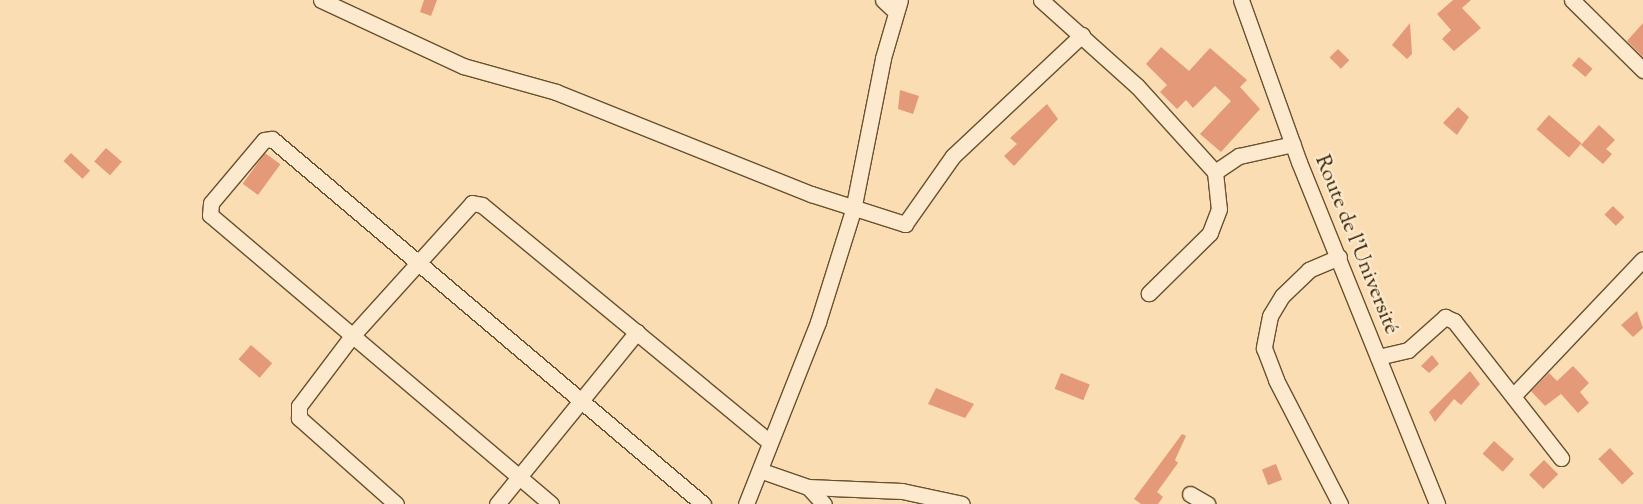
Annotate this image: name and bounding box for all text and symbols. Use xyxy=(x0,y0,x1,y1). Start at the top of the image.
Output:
street label: Route de l'Université xyxy=(1309,152,1403,338)

